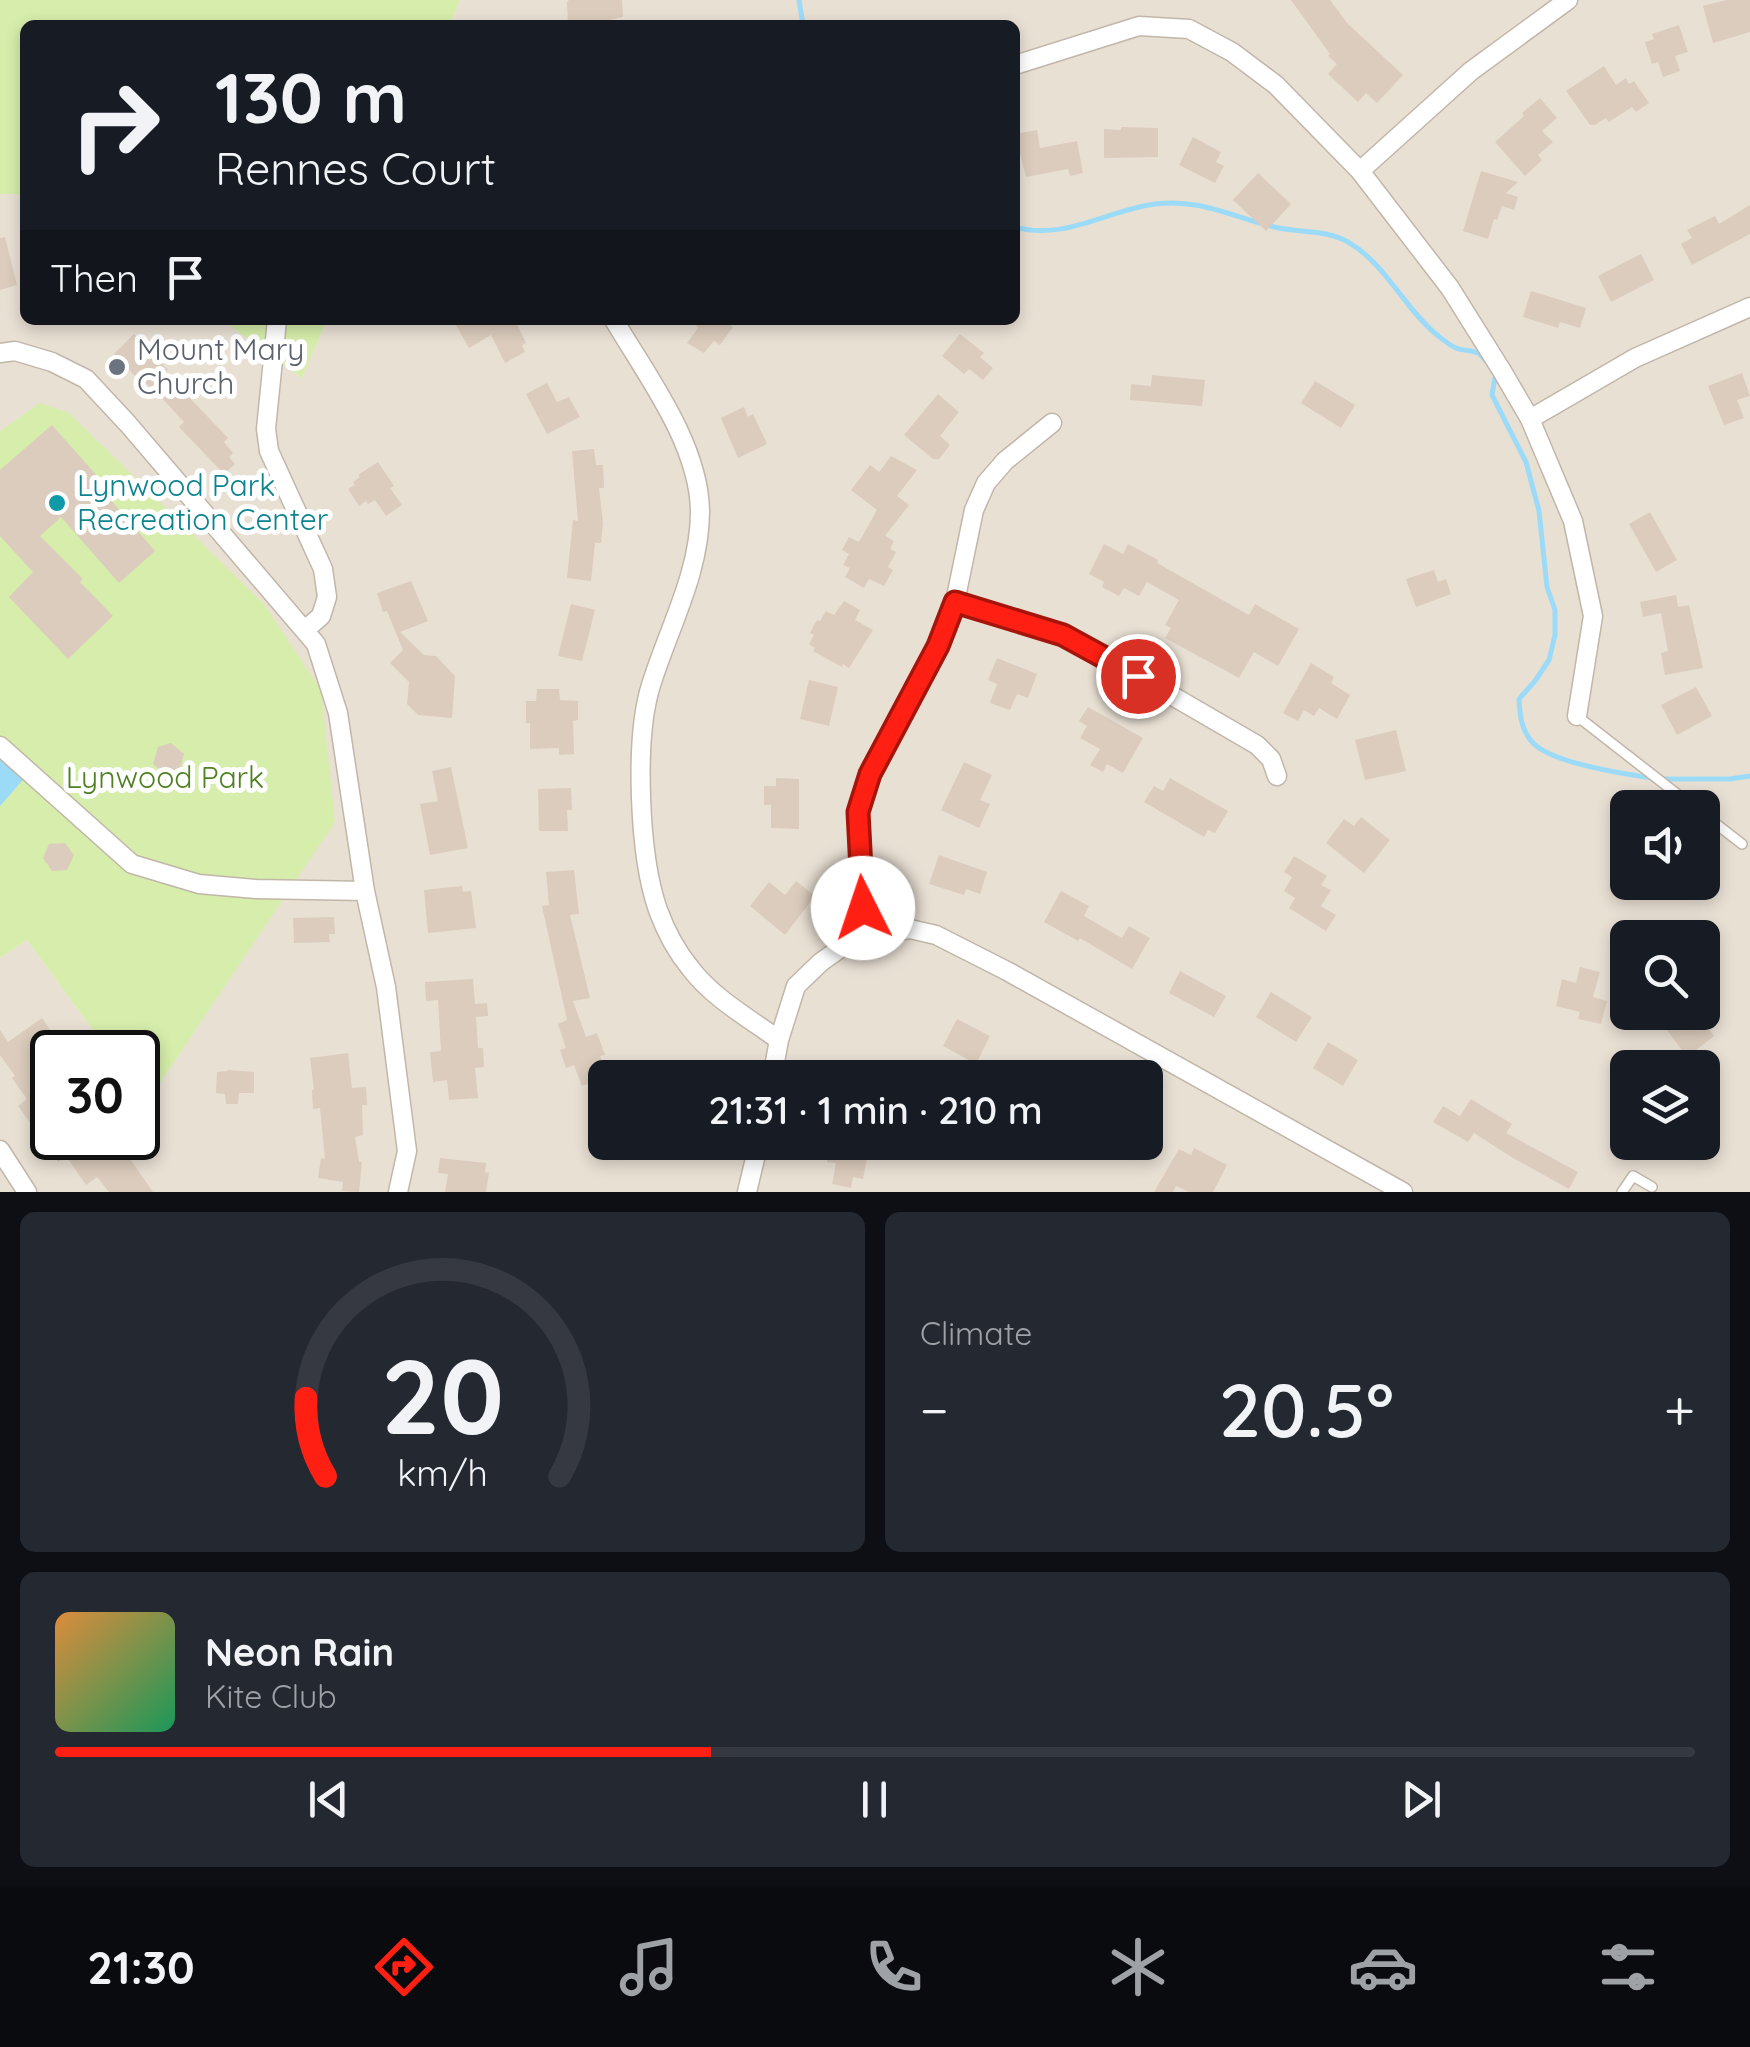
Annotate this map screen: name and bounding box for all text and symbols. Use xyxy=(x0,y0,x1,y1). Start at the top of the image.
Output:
text: 130 m xyxy=(215,53,407,141)
icon: right xyxy=(50,60,180,190)
text: Rennes Court xyxy=(215,140,496,196)
icon: arrive xyxy=(158,250,213,305)
text: Then xyxy=(50,254,138,302)
place label: Mount Mary Church xyxy=(137,330,304,402)
marker: Mount Mary Church xyxy=(106,356,128,378)
place label: Lynwood Park Recreation Center xyxy=(77,466,329,538)
marker: Lynwood Park Recreation Center xyxy=(46,492,68,514)
pin xyxy=(1096,634,1181,719)
icon: arrive xyxy=(1111,649,1166,704)
park label: Lynwood Park xyxy=(66,758,264,796)
map controls xyxy=(1610,790,1720,1160)
button: sound xyxy=(1610,790,1720,900)
position arrow xyxy=(811,856,915,960)
button: search xyxy=(1610,920,1720,1030)
speed limit sign: 30 xyxy=(30,1030,160,1160)
button: layers xyxy=(1610,1050,1720,1160)
text: 21:31 · 1 min · 210 m xyxy=(708,1086,1043,1134)
text: Climate xyxy=(920,1313,1032,1353)
text: 20 xyxy=(381,1330,504,1460)
text: 20.5° xyxy=(1219,1362,1394,1456)
text: − xyxy=(920,1375,949,1444)
text: + xyxy=(1664,1375,1695,1444)
text: km/h xyxy=(397,1450,488,1495)
text: Neon Rain xyxy=(205,1628,394,1676)
text: Kite Club xyxy=(205,1676,337,1716)
icon: previous xyxy=(301,1772,356,1827)
icon: pause xyxy=(847,1772,902,1827)
icon: next xyxy=(1394,1772,1449,1827)
icon: directions xyxy=(369,1932,439,2002)
icon: music xyxy=(614,1932,684,2002)
icon: phone xyxy=(859,1932,929,2002)
icon: climate xyxy=(1103,1932,1173,2002)
icon: car xyxy=(1348,1932,1418,2002)
icon: filters xyxy=(1593,1932,1663,2002)
text: 21:30 xyxy=(87,1939,195,1995)

